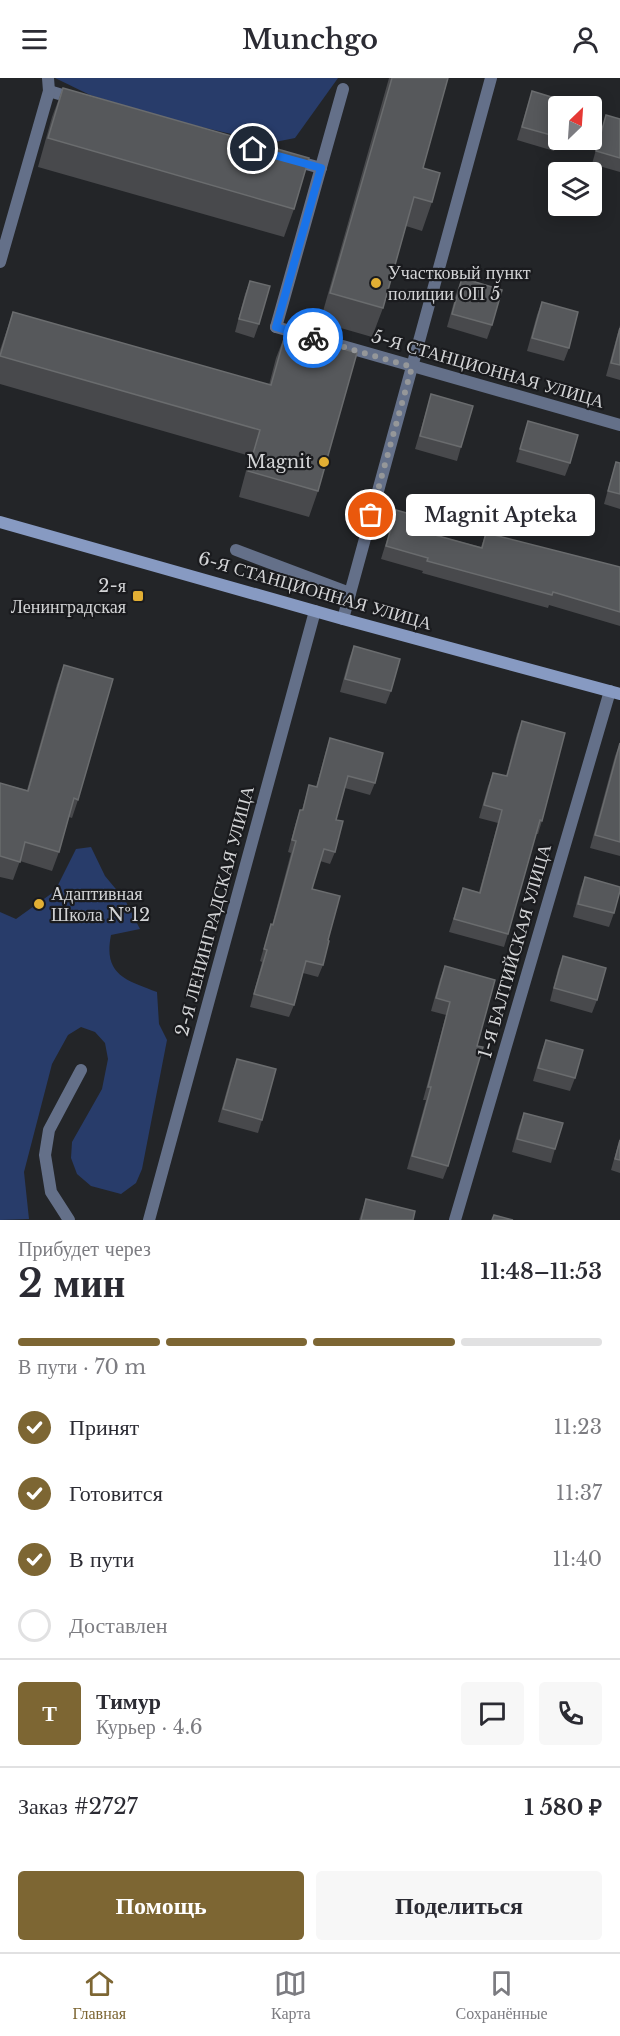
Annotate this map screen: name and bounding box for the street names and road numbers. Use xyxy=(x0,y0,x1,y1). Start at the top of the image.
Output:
street label: 5-Я СТАНЦИОННАЯ УЛИЦА xyxy=(369,325,607,413)
street label: 6-Я СТАНЦИОННАЯ УЛИЦА xyxy=(196,547,434,635)
street label: 2-Я ЛЕНИНГРАДСКАЯ УЛИЦА xyxy=(171,783,259,1039)
street label: 1-Я БАЛТИЙСКАЯ УЛИЦА xyxy=(474,841,556,1061)

